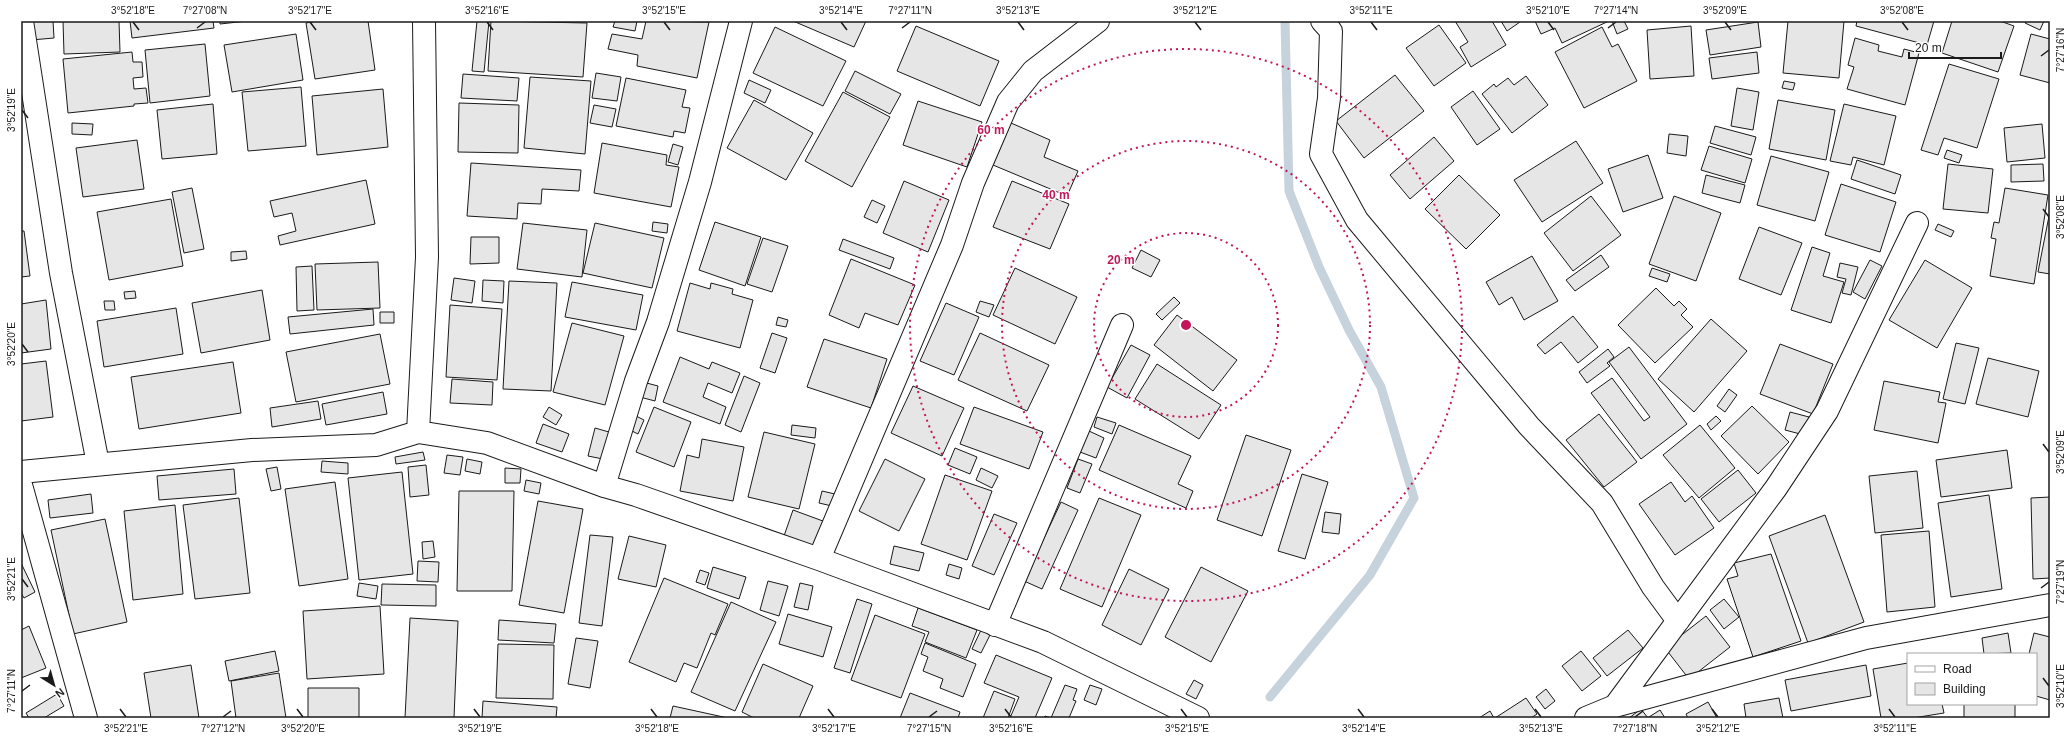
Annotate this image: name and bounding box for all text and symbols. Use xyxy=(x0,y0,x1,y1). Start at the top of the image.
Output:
text: 3°52'18"E xyxy=(111,5,155,16)
text: 7°27'08"N xyxy=(183,5,227,16)
text: 3°52'17"E xyxy=(288,5,332,16)
text: 3°52'16"E xyxy=(465,5,509,16)
text: 3°52'15"E xyxy=(642,5,686,16)
text: 3°52'14"E xyxy=(819,5,863,16)
text: 7°27'11"N xyxy=(888,5,932,16)
text: 3°52'13"E xyxy=(996,5,1040,16)
text: 3°52'12"E xyxy=(1173,5,1217,16)
text: 3°52'11"E xyxy=(1349,5,1393,16)
text: 3°52'10"E xyxy=(1526,5,1570,16)
text: 7°27'14"N xyxy=(1594,5,1638,16)
text: 3°52'09"E xyxy=(1703,5,1747,16)
text: 3°52'08"E xyxy=(1880,5,1924,16)
text: 7°27'16"N xyxy=(2055,28,2066,72)
scale bar xyxy=(1909,34,2001,60)
text: 20 m xyxy=(1915,41,1942,55)
text: 3°52'19"E xyxy=(6,88,17,132)
text: 60 m xyxy=(977,123,1005,137)
text: 40 m xyxy=(1042,188,1070,202)
text: 3°52'08"E xyxy=(2055,195,2066,239)
text: 20 m xyxy=(1107,253,1135,267)
centre of rings xyxy=(1179,318,1193,332)
text: 3°52'20"E xyxy=(6,322,17,366)
text: 3°52'09"E xyxy=(2055,430,2066,474)
text: 3°52'21"E xyxy=(6,557,17,601)
text: 7°27'19"N xyxy=(2055,560,2066,604)
legend xyxy=(1907,653,2037,705)
text: Road xyxy=(1943,662,1972,676)
text: 3°52'10"E xyxy=(2055,664,2066,708)
north arrow xyxy=(34,665,74,705)
text: 7°27'11"N xyxy=(6,669,17,713)
text: Building xyxy=(1943,682,1986,696)
text: N xyxy=(53,686,67,700)
text: 3°52'21"E xyxy=(104,723,148,734)
text: 7°27'12"N xyxy=(201,723,245,734)
text: 3°52'20"E xyxy=(281,723,325,734)
text: 3°52'19"E xyxy=(458,723,502,734)
text: 3°52'18"E xyxy=(635,723,679,734)
text: 3°52'17"E xyxy=(812,723,856,734)
text: 7°27'15"N xyxy=(907,723,951,734)
text: 3°52'16"E xyxy=(989,723,1033,734)
text: 3°52'15"E xyxy=(1165,723,1209,734)
text: 3°52'14"E xyxy=(1342,723,1386,734)
text: 3°52'13"E xyxy=(1519,723,1563,734)
text: 7°27'18"N xyxy=(1613,723,1657,734)
text: 3°52'12"E xyxy=(1696,723,1740,734)
text: 3°52'11"E xyxy=(1873,723,1917,734)

